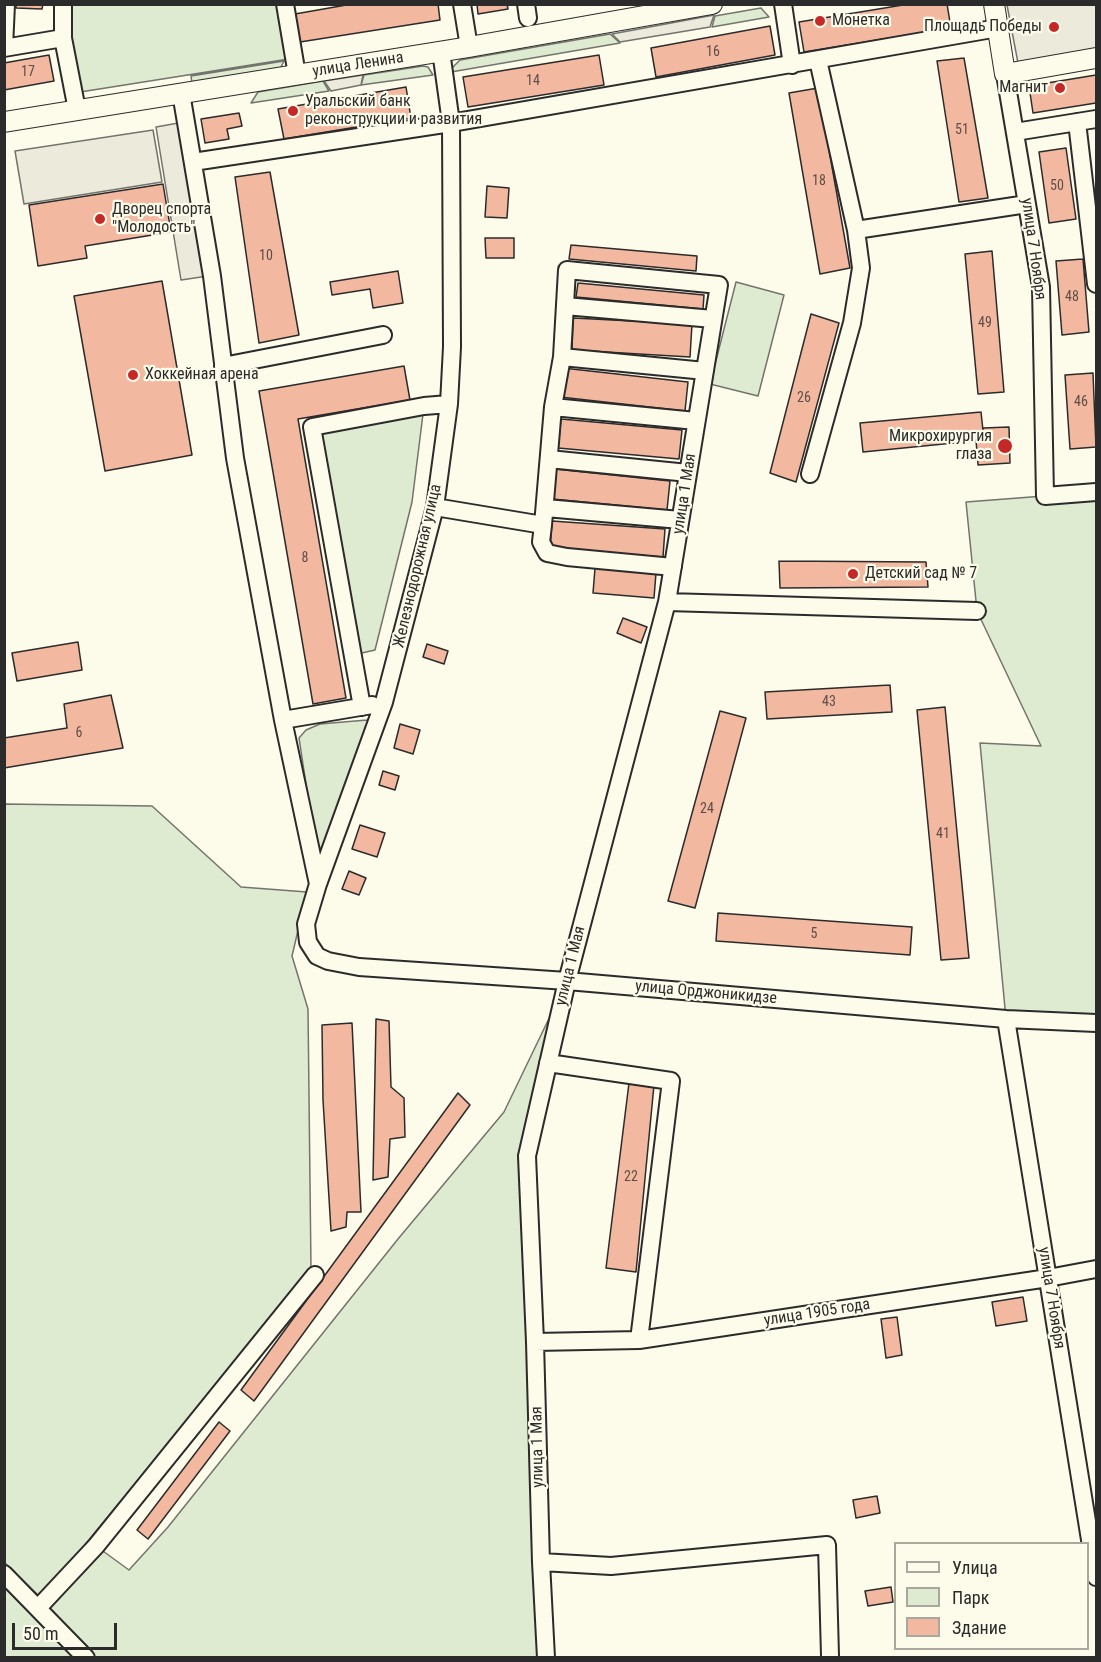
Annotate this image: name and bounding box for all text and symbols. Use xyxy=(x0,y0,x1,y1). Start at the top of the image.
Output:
place label: Монетка xyxy=(832,11,890,31)
marker: Монетка xyxy=(813,14,827,28)
place label: Площадь Победы xyxy=(924,17,1042,37)
marker: Площадь Победы xyxy=(1047,20,1061,34)
house number: 16 xyxy=(706,44,720,60)
street label: улица Ленина xyxy=(311,48,405,82)
house number: 17 xyxy=(21,64,35,80)
house number: 14 xyxy=(526,73,540,89)
place label: Магнит xyxy=(999,78,1048,98)
marker: Магнит xyxy=(1053,81,1067,95)
place label: Уральский банк реконструкции и развития xyxy=(305,92,482,130)
marker: Уральский банк реконструкции и развития xyxy=(286,104,300,118)
house number: 51 xyxy=(955,122,969,138)
house number: 18 xyxy=(812,173,826,189)
house number: 50 xyxy=(1050,178,1064,194)
street label: улица 7 Ноября xyxy=(1016,197,1050,301)
place label: Дворец спорта "Молодость" xyxy=(112,200,211,238)
marker: Дворец спорта "Молодость" xyxy=(93,212,107,226)
house number: 10 xyxy=(259,248,273,264)
house number: 48 xyxy=(1065,289,1079,305)
house number: 49 xyxy=(978,315,992,331)
place label: Хоккейная арена xyxy=(145,365,259,385)
marker: Хоккейная арена xyxy=(126,368,140,382)
house number: 26 xyxy=(797,390,811,406)
house number: 46 xyxy=(1074,394,1088,410)
place label: Микрохирургия глаза xyxy=(889,427,992,465)
marker: Микрохирургия глаза xyxy=(996,437,1014,455)
street label: улица 1 Мая xyxy=(669,452,701,536)
street label: Железнодорожная улица xyxy=(390,482,446,650)
house number: 8 xyxy=(302,550,308,566)
place label: Детский сад № 7 xyxy=(865,564,977,584)
marker: Детский сад № 7 xyxy=(846,567,860,581)
house number: 43 xyxy=(822,694,836,710)
house number: 6 xyxy=(76,725,82,741)
house number: 24 xyxy=(700,801,714,817)
house number: 41 xyxy=(936,826,950,842)
street label: улица 1 Мая xyxy=(552,924,590,1008)
house number: 5 xyxy=(811,926,817,942)
street label: улица Орджоникидзе xyxy=(634,977,778,1009)
house number: 22 xyxy=(624,1169,638,1185)
street label: улица 7 Ноября xyxy=(1033,1246,1069,1350)
street label: улица 1905 года xyxy=(763,1295,871,1331)
street label: улица 1 Мая xyxy=(528,1406,548,1488)
legend xyxy=(894,1542,1089,1650)
text: Улица xyxy=(952,1557,998,1578)
text: Парк xyxy=(952,1587,989,1608)
scale bar xyxy=(15,1611,120,1649)
text: Здание xyxy=(952,1617,1006,1638)
text: 50 m xyxy=(23,1623,58,1644)

